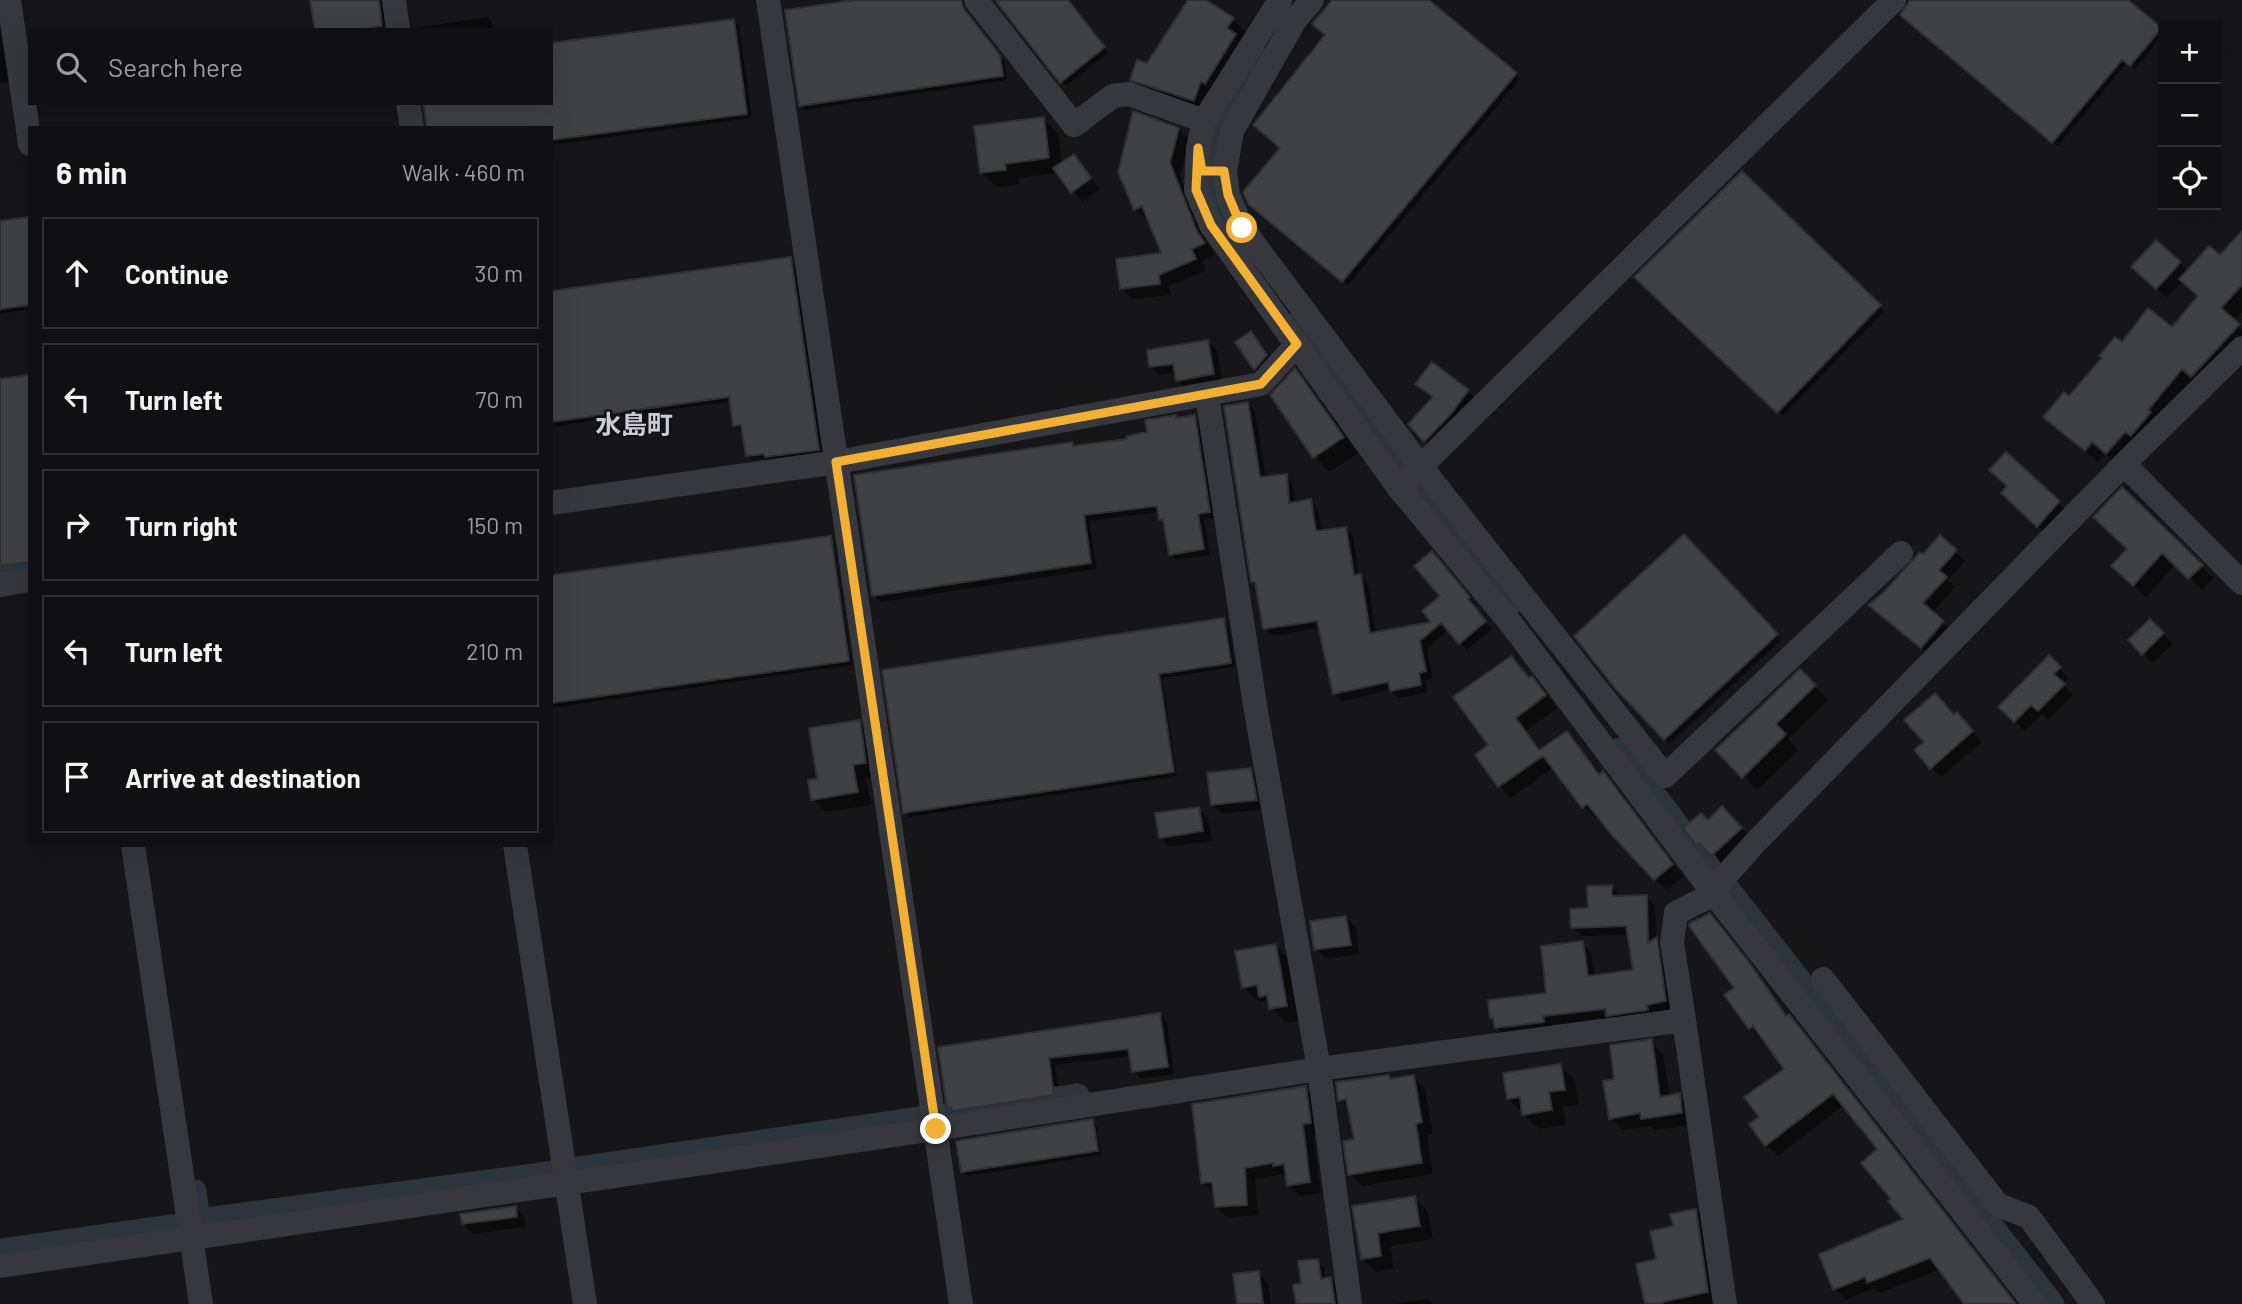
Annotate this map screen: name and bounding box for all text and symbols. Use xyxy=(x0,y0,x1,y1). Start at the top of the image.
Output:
map controls xyxy=(2158,21,2221,210)
button: + xyxy=(2158,21,2221,84)
search box xyxy=(28,28,553,105)
icon: search xyxy=(52,48,90,86)
text: Search here xyxy=(108,51,243,82)
button: − xyxy=(2158,84,2221,147)
button: locate xyxy=(2158,147,2221,210)
text: 6 min xyxy=(56,154,127,190)
text: Walk · 460 m xyxy=(402,158,525,186)
route start xyxy=(1226,212,1257,243)
icon: ahead xyxy=(58,254,96,292)
text: Continue xyxy=(125,258,229,289)
text: 30 m xyxy=(475,259,523,287)
icon: left xyxy=(58,380,96,418)
text: Turn left xyxy=(125,384,223,415)
text: 70 m xyxy=(476,385,523,413)
district label: 水島町 xyxy=(595,408,673,439)
icon: right xyxy=(58,506,96,544)
text: Turn right xyxy=(125,510,238,541)
text: 150 m xyxy=(467,511,523,539)
icon: left xyxy=(58,632,96,670)
text: Turn left xyxy=(125,636,223,667)
text: 210 m xyxy=(466,637,523,665)
icon: arrive xyxy=(58,758,96,796)
text: Arrive at destination xyxy=(125,762,361,793)
route end xyxy=(920,1113,951,1144)

